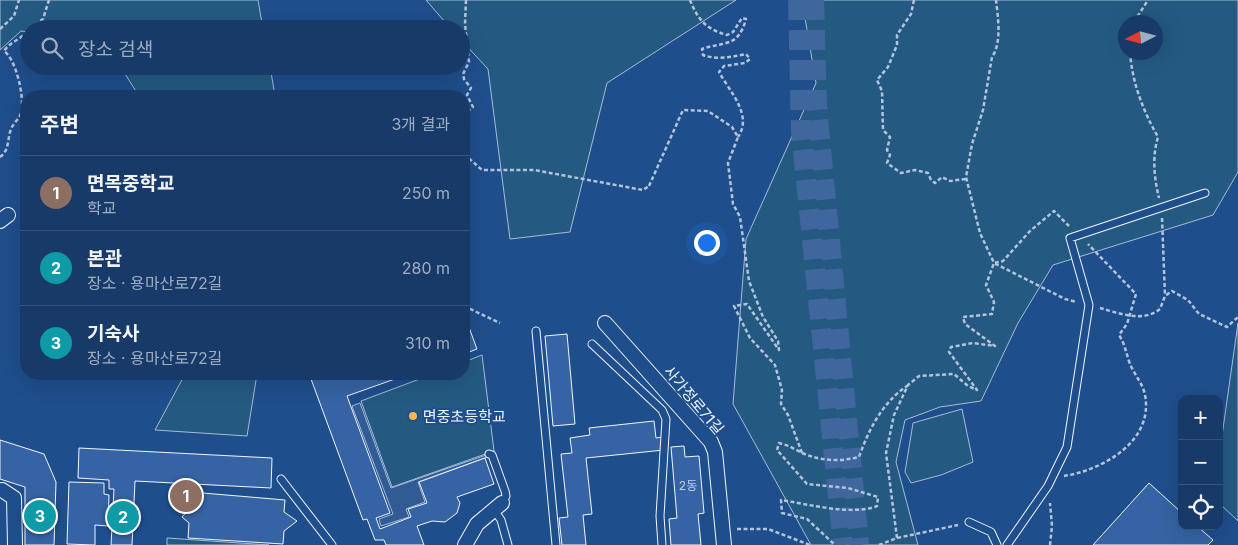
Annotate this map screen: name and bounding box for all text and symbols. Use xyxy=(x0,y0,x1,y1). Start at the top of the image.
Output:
north arrow xyxy=(1118,15,1163,60)
search box xyxy=(20,20,470,75)
icon: search xyxy=(38,34,66,62)
text: 장소 검색 xyxy=(78,38,153,61)
text: 주변 xyxy=(40,112,79,137)
text: 3개 결과 xyxy=(391,114,450,134)
text: 면목중학교 xyxy=(87,172,174,195)
text: 1 xyxy=(53,183,59,203)
text: 250 m xyxy=(402,183,450,203)
text: 학교 xyxy=(87,198,116,218)
your location xyxy=(694,230,720,256)
text: 본관 xyxy=(87,247,122,270)
text: 2 xyxy=(51,258,61,278)
text: 280 m xyxy=(402,258,450,278)
text: 장소 · 용마산로72길 xyxy=(87,273,222,293)
text: 기숙사 xyxy=(87,322,139,345)
text: 3 xyxy=(51,333,61,353)
text: 310 m xyxy=(405,333,450,353)
text: 장소 · 용마산로72길 xyxy=(87,348,222,368)
street label: 사가정로71길 xyxy=(660,362,728,438)
map controls xyxy=(1178,395,1223,530)
button: + xyxy=(1178,395,1223,440)
place label: 면중초등학교 xyxy=(423,407,506,426)
marker: 면중초등학교 xyxy=(407,410,419,422)
button: − xyxy=(1178,440,1223,485)
pin: 1 xyxy=(170,477,202,515)
house number: 2동 xyxy=(679,478,697,493)
button: locate xyxy=(1178,485,1223,530)
pin: 3 xyxy=(24,497,56,535)
pin: 2 xyxy=(107,498,139,536)

